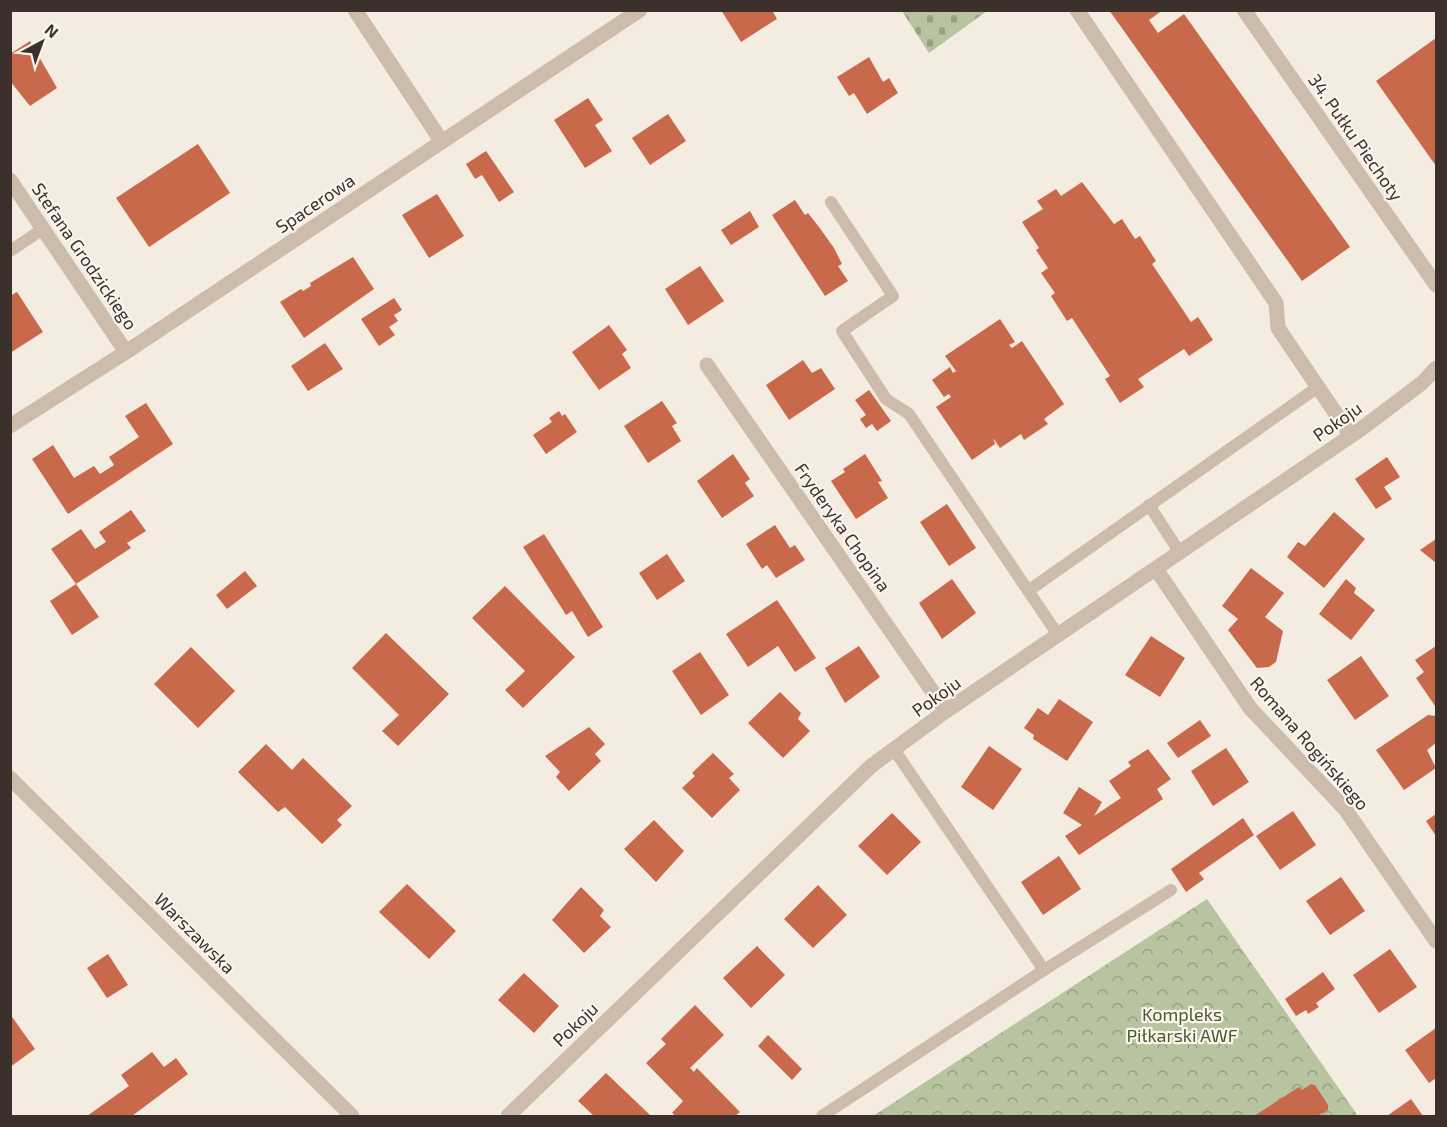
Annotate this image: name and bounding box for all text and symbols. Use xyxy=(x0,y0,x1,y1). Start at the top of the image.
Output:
north arrow xyxy=(12,12,72,72)
text: N xyxy=(42,19,63,41)
street label: 34. Pułku Piechoty xyxy=(1304,69,1408,205)
street label: Spacerowa xyxy=(271,169,359,237)
street label: Stefana Grodzickiego xyxy=(28,178,142,334)
street label: Pokoju xyxy=(1308,396,1366,446)
street label: Fryderyka Chopina xyxy=(790,458,896,596)
street label: Pokoju xyxy=(907,671,965,721)
street label: Romana Rogińskiego xyxy=(1246,672,1374,814)
street label: Warszawska xyxy=(150,888,240,978)
street label: Pokoju xyxy=(548,997,602,1051)
park label: Kompleks Piłkarski AWF xyxy=(1126,1003,1238,1046)

